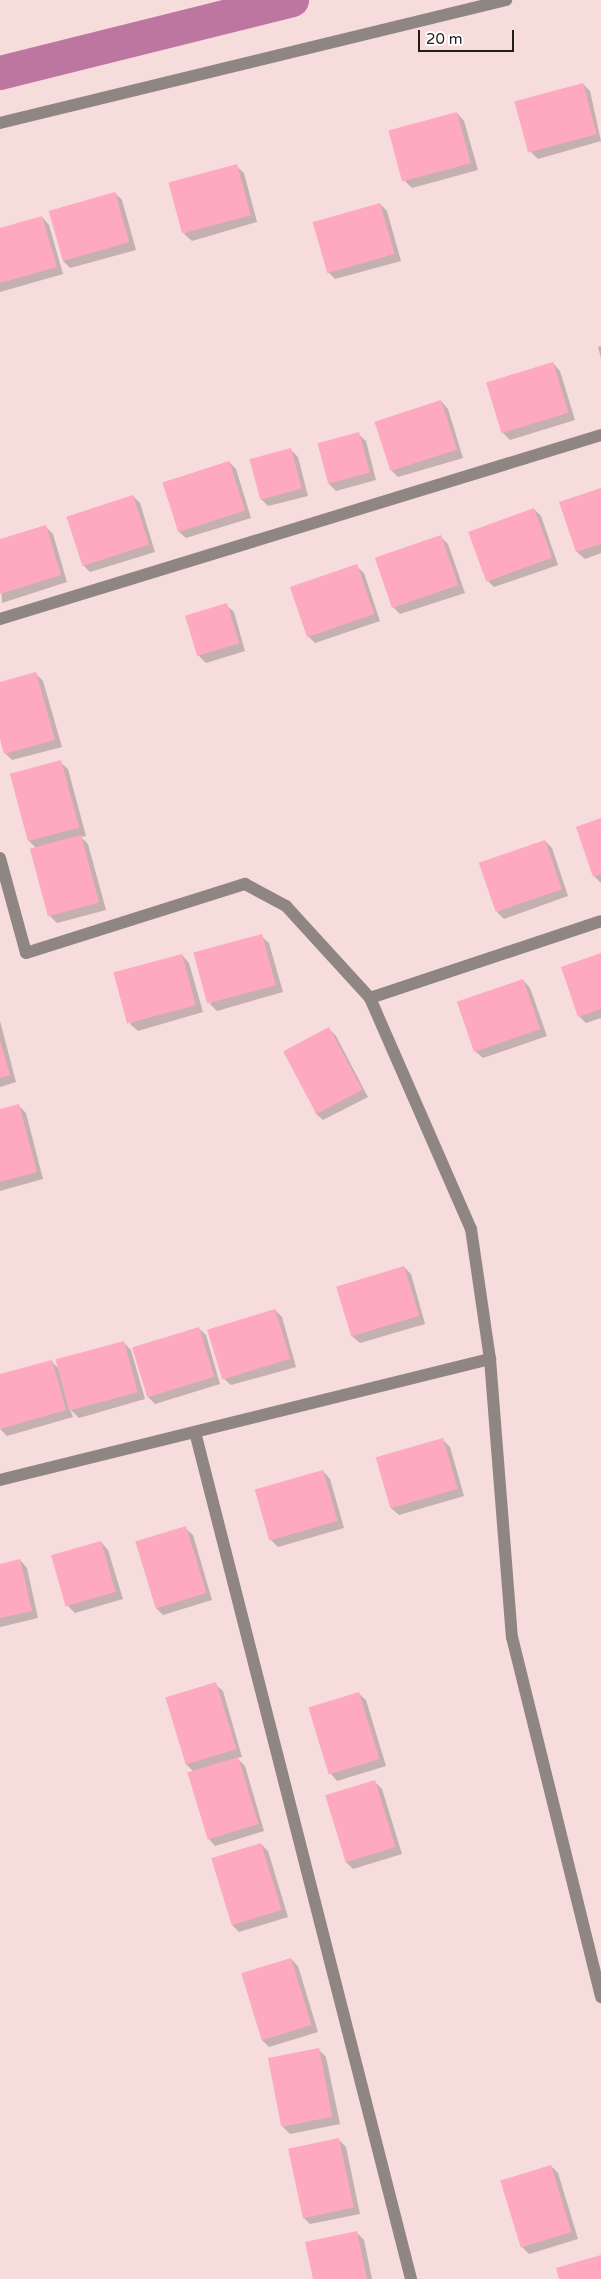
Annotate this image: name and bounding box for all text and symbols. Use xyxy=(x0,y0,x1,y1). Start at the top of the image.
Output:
scale bar xyxy=(421,20,517,52)
text: 20 m xyxy=(426,30,463,48)

